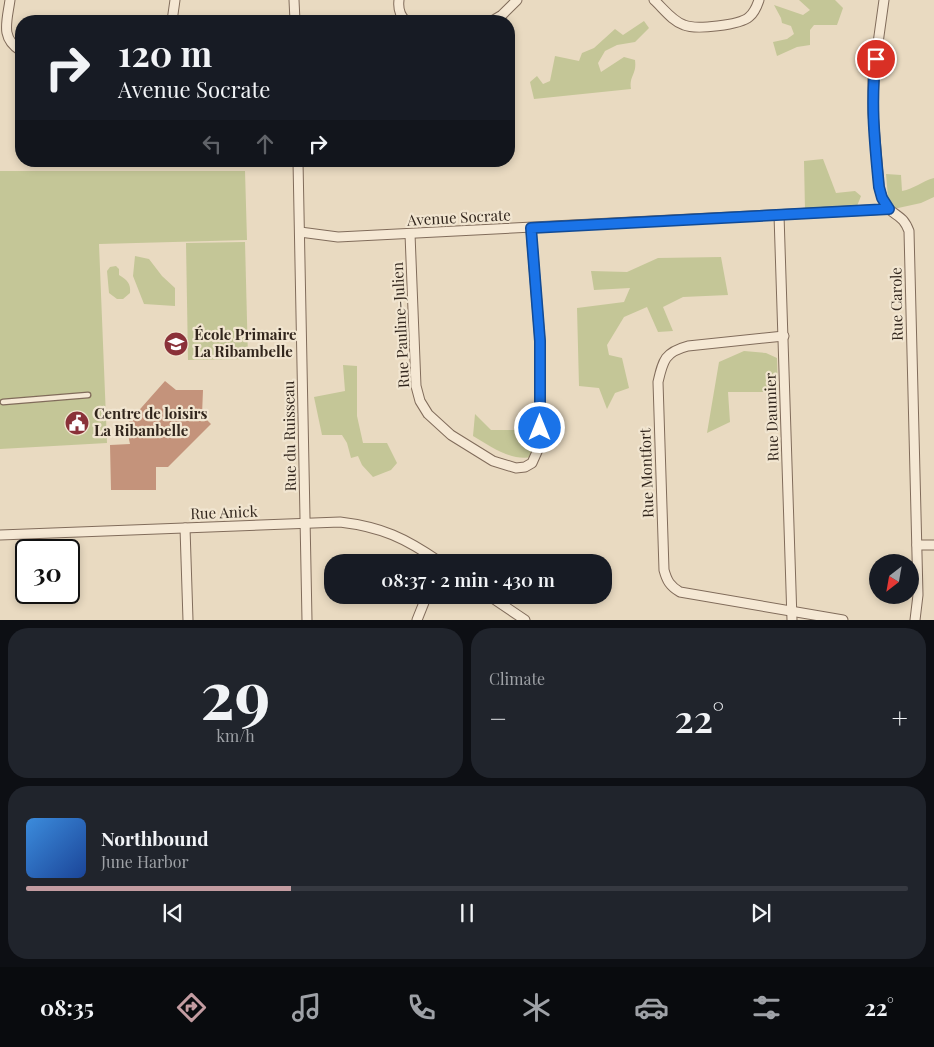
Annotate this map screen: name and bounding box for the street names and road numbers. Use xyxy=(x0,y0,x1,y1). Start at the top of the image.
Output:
street label: Avenue Socrate xyxy=(406,204,511,230)
street label: Rue Pauline-Julien xyxy=(387,262,413,388)
street label: Rue Carole xyxy=(885,267,907,341)
street label: Rue Daumier xyxy=(759,372,783,462)
street label: Rue du Ruisseau xyxy=(278,380,300,492)
street label: Rue Montfort xyxy=(634,427,658,518)
street label: Rue Anick xyxy=(190,501,259,523)

